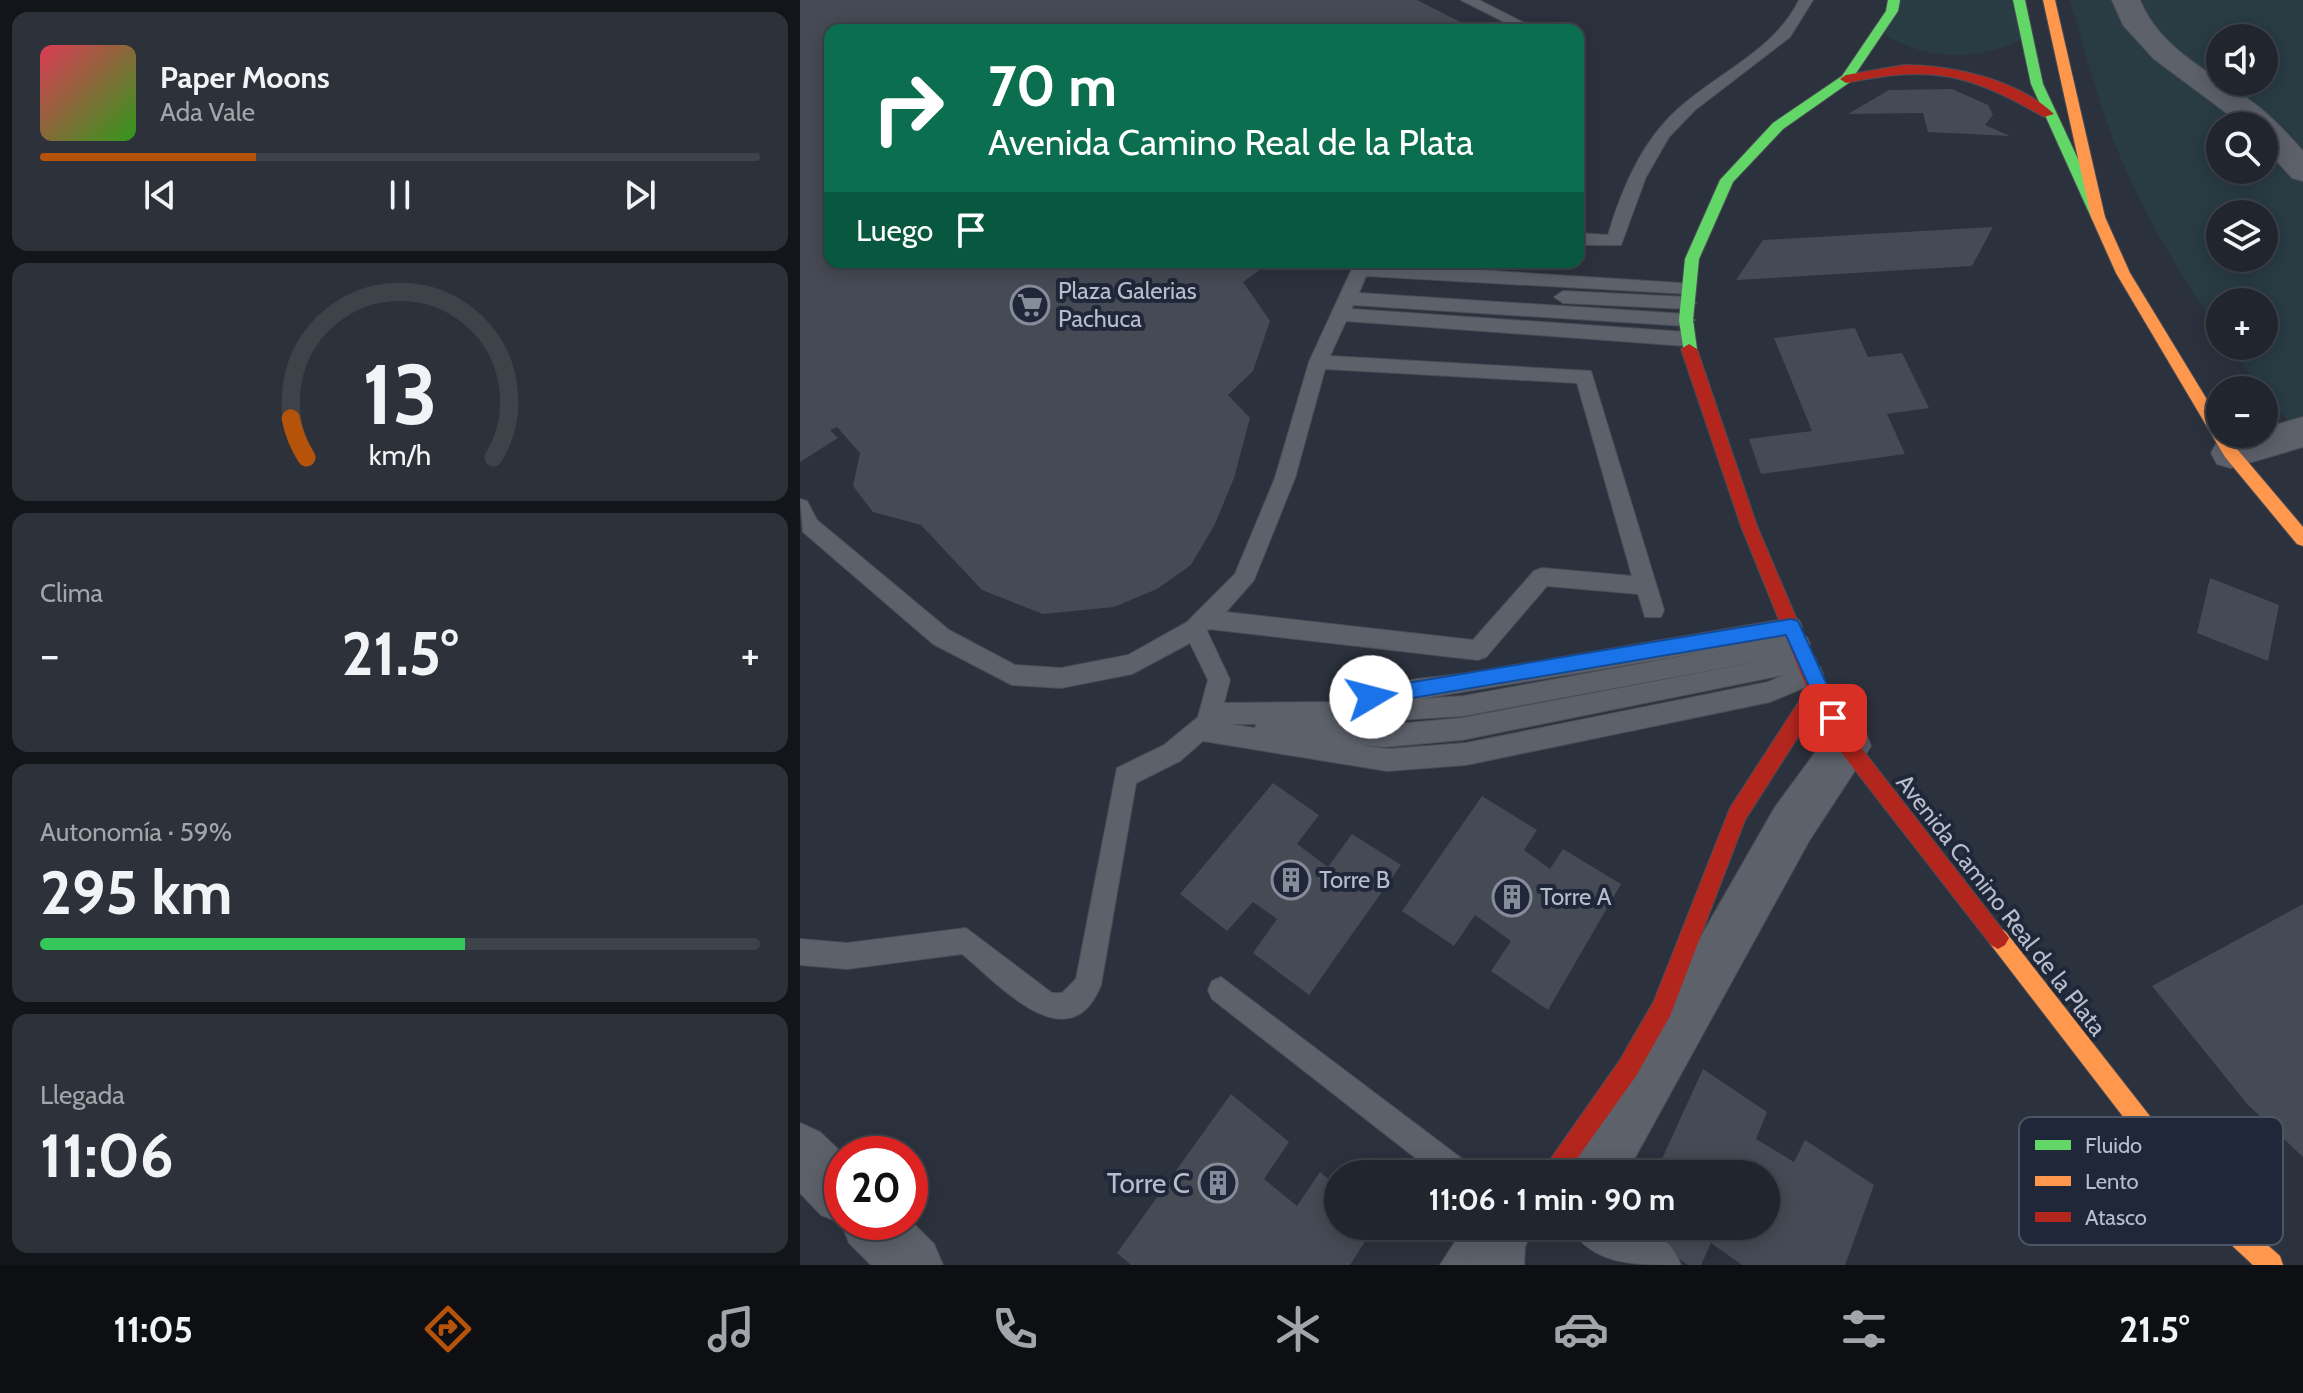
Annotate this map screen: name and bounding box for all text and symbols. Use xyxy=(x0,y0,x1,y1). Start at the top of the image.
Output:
map controls xyxy=(2206,24,2278,448)
button: sound xyxy=(2206,24,2278,96)
text: 70 m xyxy=(988,52,1117,120)
icon: right xyxy=(856,56,960,160)
text: Paper Moons xyxy=(160,59,330,96)
text: Ada Vale xyxy=(160,96,255,128)
button: search xyxy=(2206,112,2278,184)
text: Avenida Camino Real de la Plata xyxy=(988,120,1474,164)
icon: previous xyxy=(138,173,182,217)
icon: pause xyxy=(378,173,422,217)
icon: next xyxy=(618,173,662,217)
button: layers xyxy=(2206,200,2278,272)
icon: arrive xyxy=(949,208,993,252)
text: Luego xyxy=(856,212,933,249)
place label: Plaza Galerias Pachuca xyxy=(1058,276,1197,333)
supermarket icon: Plaza Galerias Pachuca xyxy=(1009,284,1051,326)
button: + xyxy=(2206,288,2278,360)
text: 13 xyxy=(362,343,438,444)
button: − xyxy=(2206,376,2278,448)
text: km/h xyxy=(369,437,431,472)
text: Clima xyxy=(40,577,103,609)
text: 21.5° xyxy=(342,617,458,690)
text: − xyxy=(40,628,59,681)
text: + xyxy=(741,628,760,681)
position arrow xyxy=(1329,655,1413,739)
pin xyxy=(1799,684,1867,752)
icon: arrive xyxy=(1811,696,1855,740)
street label: Avenida Camino Real de la Plata xyxy=(1890,768,2113,1042)
text: Autonomía · 59% xyxy=(40,816,232,848)
text: 295 km xyxy=(40,856,232,929)
building icon: Torre B xyxy=(1270,859,1312,901)
place label: Torre B xyxy=(1319,865,1390,894)
building icon: Torre A xyxy=(1491,876,1533,918)
place label: Torre A xyxy=(1540,882,1612,911)
text: Llegada xyxy=(40,1079,125,1111)
legend xyxy=(2019,1117,2283,1245)
text: 11:06 xyxy=(40,1119,174,1192)
text: Fluido xyxy=(2085,1132,2142,1159)
speed limit sign: 20 xyxy=(824,1136,928,1240)
building icon: Torre C xyxy=(1197,1162,1239,1204)
place label: Torre C xyxy=(1107,1166,1190,1200)
text: Lento xyxy=(2085,1168,2139,1195)
text: 11:06 · 1 min · 90 m xyxy=(1429,1181,1675,1218)
text: Atasco xyxy=(2085,1204,2147,1231)
icon: directions xyxy=(420,1301,476,1357)
icon: music xyxy=(703,1301,759,1357)
icon: phone xyxy=(987,1301,1043,1357)
icon: climate xyxy=(1270,1301,1326,1357)
icon: car xyxy=(1553,1301,1609,1357)
icon: filters xyxy=(1836,1301,1892,1357)
text: 11:05 xyxy=(114,1307,193,1351)
text: 21.5° xyxy=(2119,1307,2189,1351)

